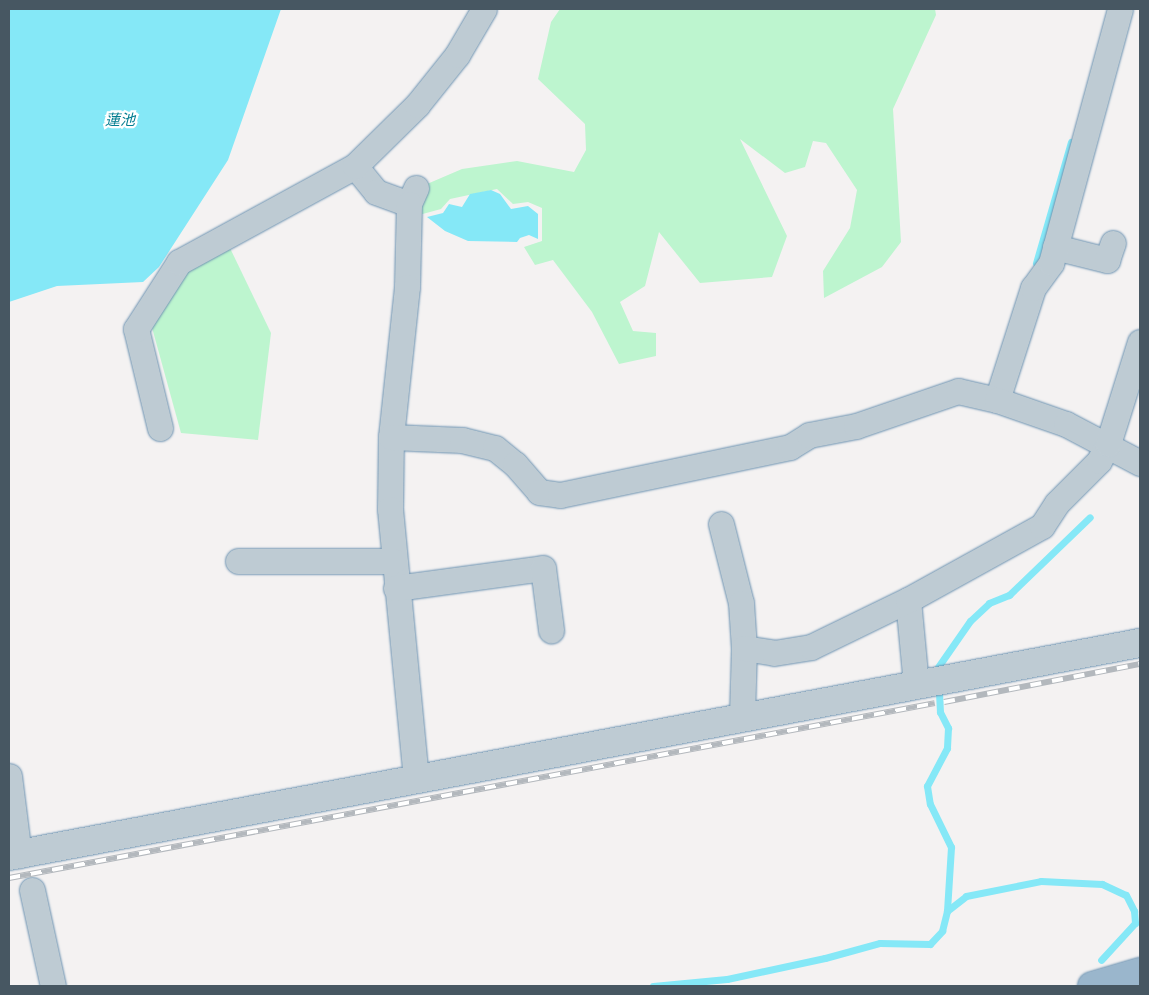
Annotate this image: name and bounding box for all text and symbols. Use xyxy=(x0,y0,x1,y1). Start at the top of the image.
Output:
water label: 蓮池 xyxy=(105,111,135,129)

